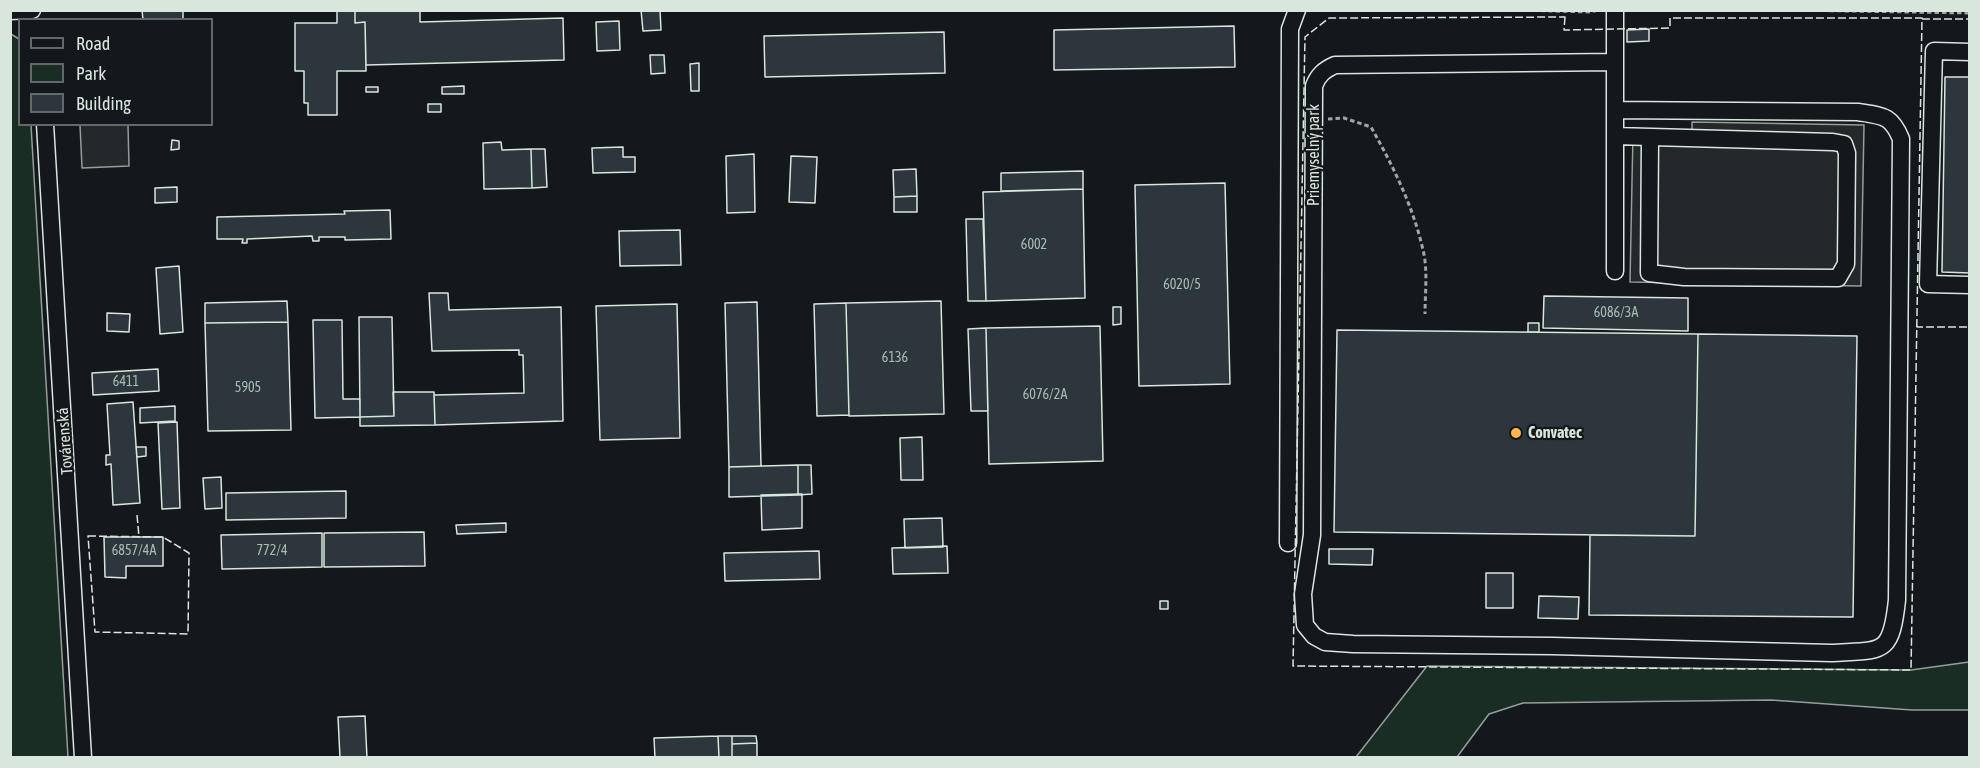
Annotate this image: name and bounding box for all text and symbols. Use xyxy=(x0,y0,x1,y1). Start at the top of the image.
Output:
legend xyxy=(18,18,213,126)
text: Road xyxy=(76,33,110,54)
text: Park xyxy=(76,63,106,84)
text: Building xyxy=(76,93,131,114)
street label: Priemyselný park xyxy=(1304,104,1324,206)
house number: 6002 xyxy=(1021,237,1047,253)
house number: 6020/5 xyxy=(1163,277,1201,293)
house number: 6086/3A xyxy=(1594,305,1638,321)
house number: 6136 xyxy=(882,350,908,366)
house number: 6411 xyxy=(113,374,139,390)
house number: 5905 xyxy=(235,380,261,396)
house number: 6076/2A xyxy=(1023,387,1067,403)
street label: Továrenská xyxy=(53,407,77,475)
place label: Convatec xyxy=(1528,423,1582,443)
marker: Convatec xyxy=(1509,426,1523,440)
house number: 6857/4A xyxy=(112,543,156,559)
house number: 772/4 xyxy=(256,543,288,559)

